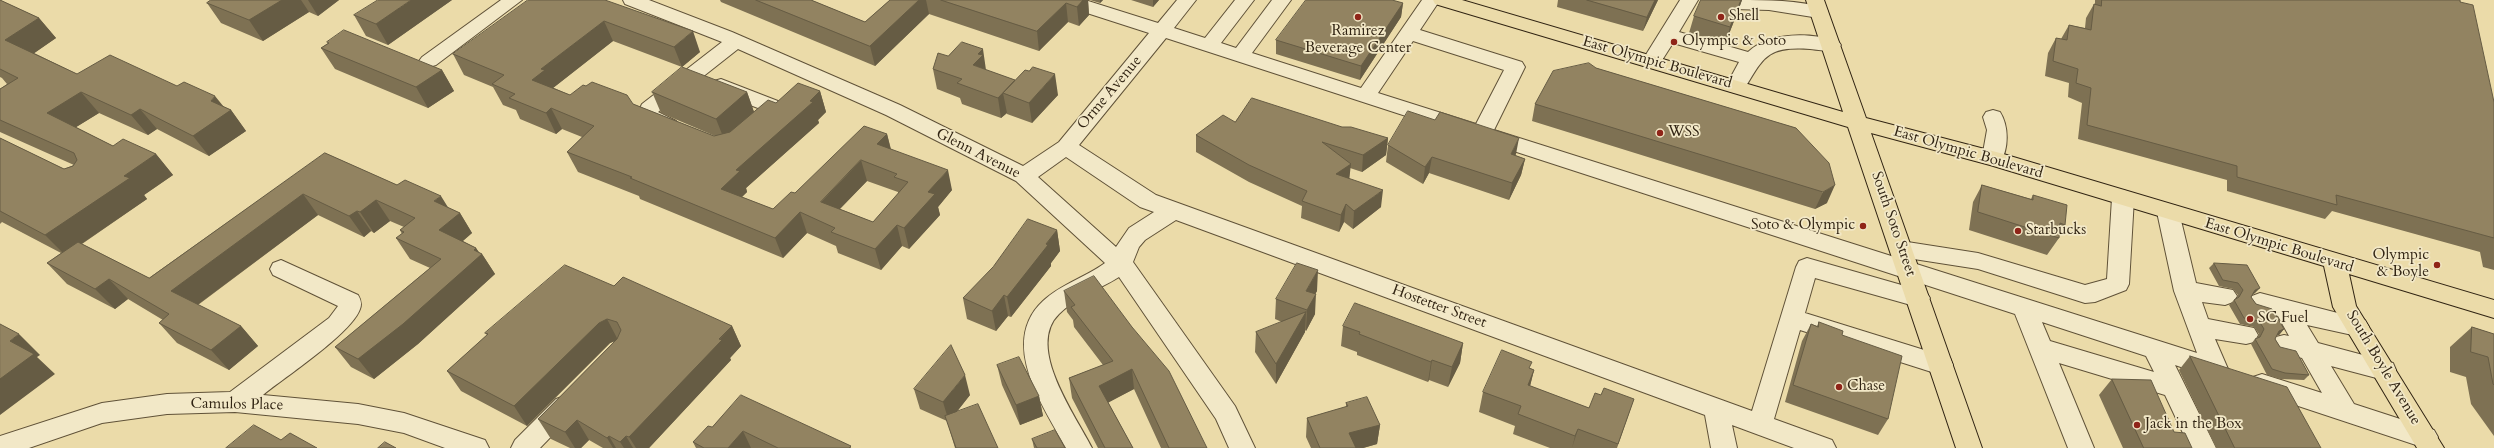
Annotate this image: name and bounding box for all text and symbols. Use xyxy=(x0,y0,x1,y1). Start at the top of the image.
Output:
place label: Shell xyxy=(1729,8,1759,26)
marker: Ramirez Beverage Center xyxy=(1353,12,1363,22)
marker: Shell xyxy=(1716,12,1726,22)
place label: Ramirez Beverage Center xyxy=(1305,23,1411,58)
street label: East Olympic Boulevard xyxy=(1580,33,1734,93)
place label: Olympic & Soto xyxy=(1682,33,1786,51)
marker: Olympic & Soto xyxy=(1669,37,1679,47)
street label: Orme Avenue xyxy=(1074,53,1146,133)
street label: East Olympic Boulevard xyxy=(1891,123,2045,183)
place label: WSS xyxy=(1668,124,1700,142)
street label: Glenn Avenue xyxy=(933,125,1023,183)
marker: WSS xyxy=(1655,128,1665,138)
street label: South Soto Street xyxy=(1867,169,1919,279)
street label: East Olympic Boulevard xyxy=(2202,215,2356,277)
place label: Soto & Olympic xyxy=(1751,217,1855,235)
marker: Soto & Olympic xyxy=(1858,221,1868,231)
place label: Starbucks xyxy=(2026,222,2086,240)
marker: Starbucks xyxy=(2013,226,2023,236)
place label: Olympic & Boyle xyxy=(2373,247,2429,282)
marker: Olympic & Boyle xyxy=(2432,260,2442,270)
street label: Hostetter Street xyxy=(1389,282,1489,332)
street label: South Boyle Avenue xyxy=(2342,307,2424,429)
place label: SC Fuel xyxy=(2258,310,2308,328)
marker: SC Fuel xyxy=(2245,314,2255,324)
place label: Chase xyxy=(1847,378,1885,396)
marker: Chase xyxy=(1834,382,1844,392)
street label: Camulos Place xyxy=(191,395,283,415)
place label: Jack in the Box xyxy=(2145,416,2242,434)
marker: Jack in the Box xyxy=(2132,420,2142,430)

